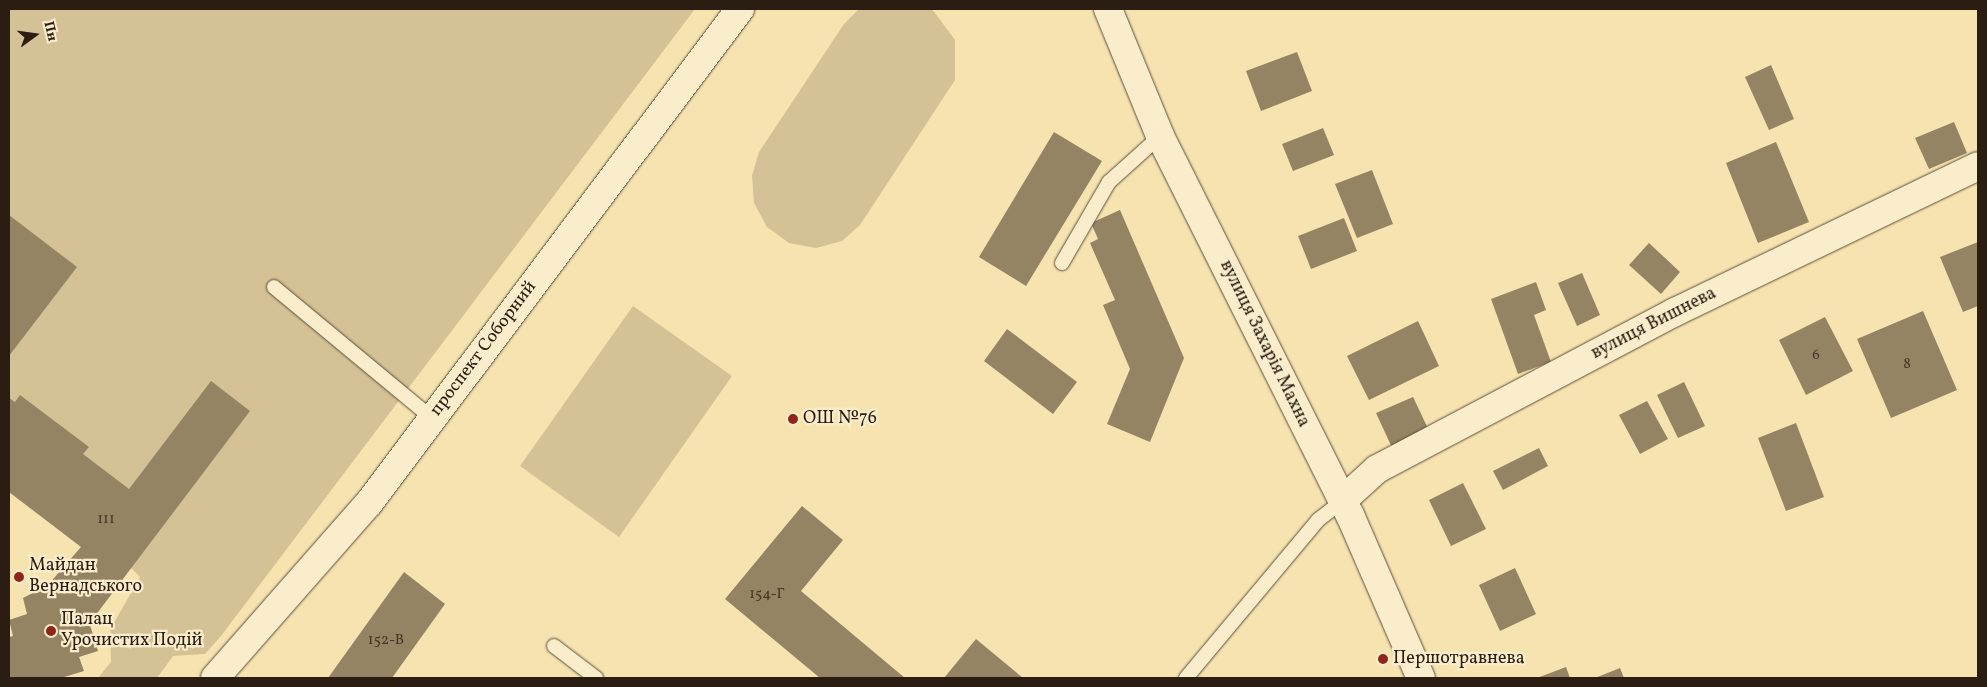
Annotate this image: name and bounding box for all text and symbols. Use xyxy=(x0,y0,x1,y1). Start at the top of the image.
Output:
north arrow xyxy=(10,10,60,60)
text: Пн xyxy=(38,19,62,43)
street label: вулиця Захарія Махна xyxy=(1214,257,1314,431)
street label: проспект Соборний xyxy=(426,277,542,421)
street label: вулиця Вишнева xyxy=(1588,283,1720,365)
house number: 6 xyxy=(1812,347,1820,365)
house number: 8 xyxy=(1903,356,1911,374)
place label: ОШ №76 xyxy=(803,408,877,430)
marker: ОШ №76 xyxy=(787,413,799,425)
house number: 111 xyxy=(97,511,115,529)
place label: Майдан Вернадського xyxy=(29,556,142,598)
marker: Майдан Вернадського xyxy=(13,571,25,583)
house number: 154-Г xyxy=(749,586,785,604)
place label: Палац Урочистих Подій xyxy=(61,610,203,652)
marker: Палац Урочистих Подій xyxy=(45,625,57,637)
house number: 152-В xyxy=(368,632,404,650)
place label: Першотравнева xyxy=(1393,648,1525,670)
marker: Першотравнева xyxy=(1377,653,1389,665)

